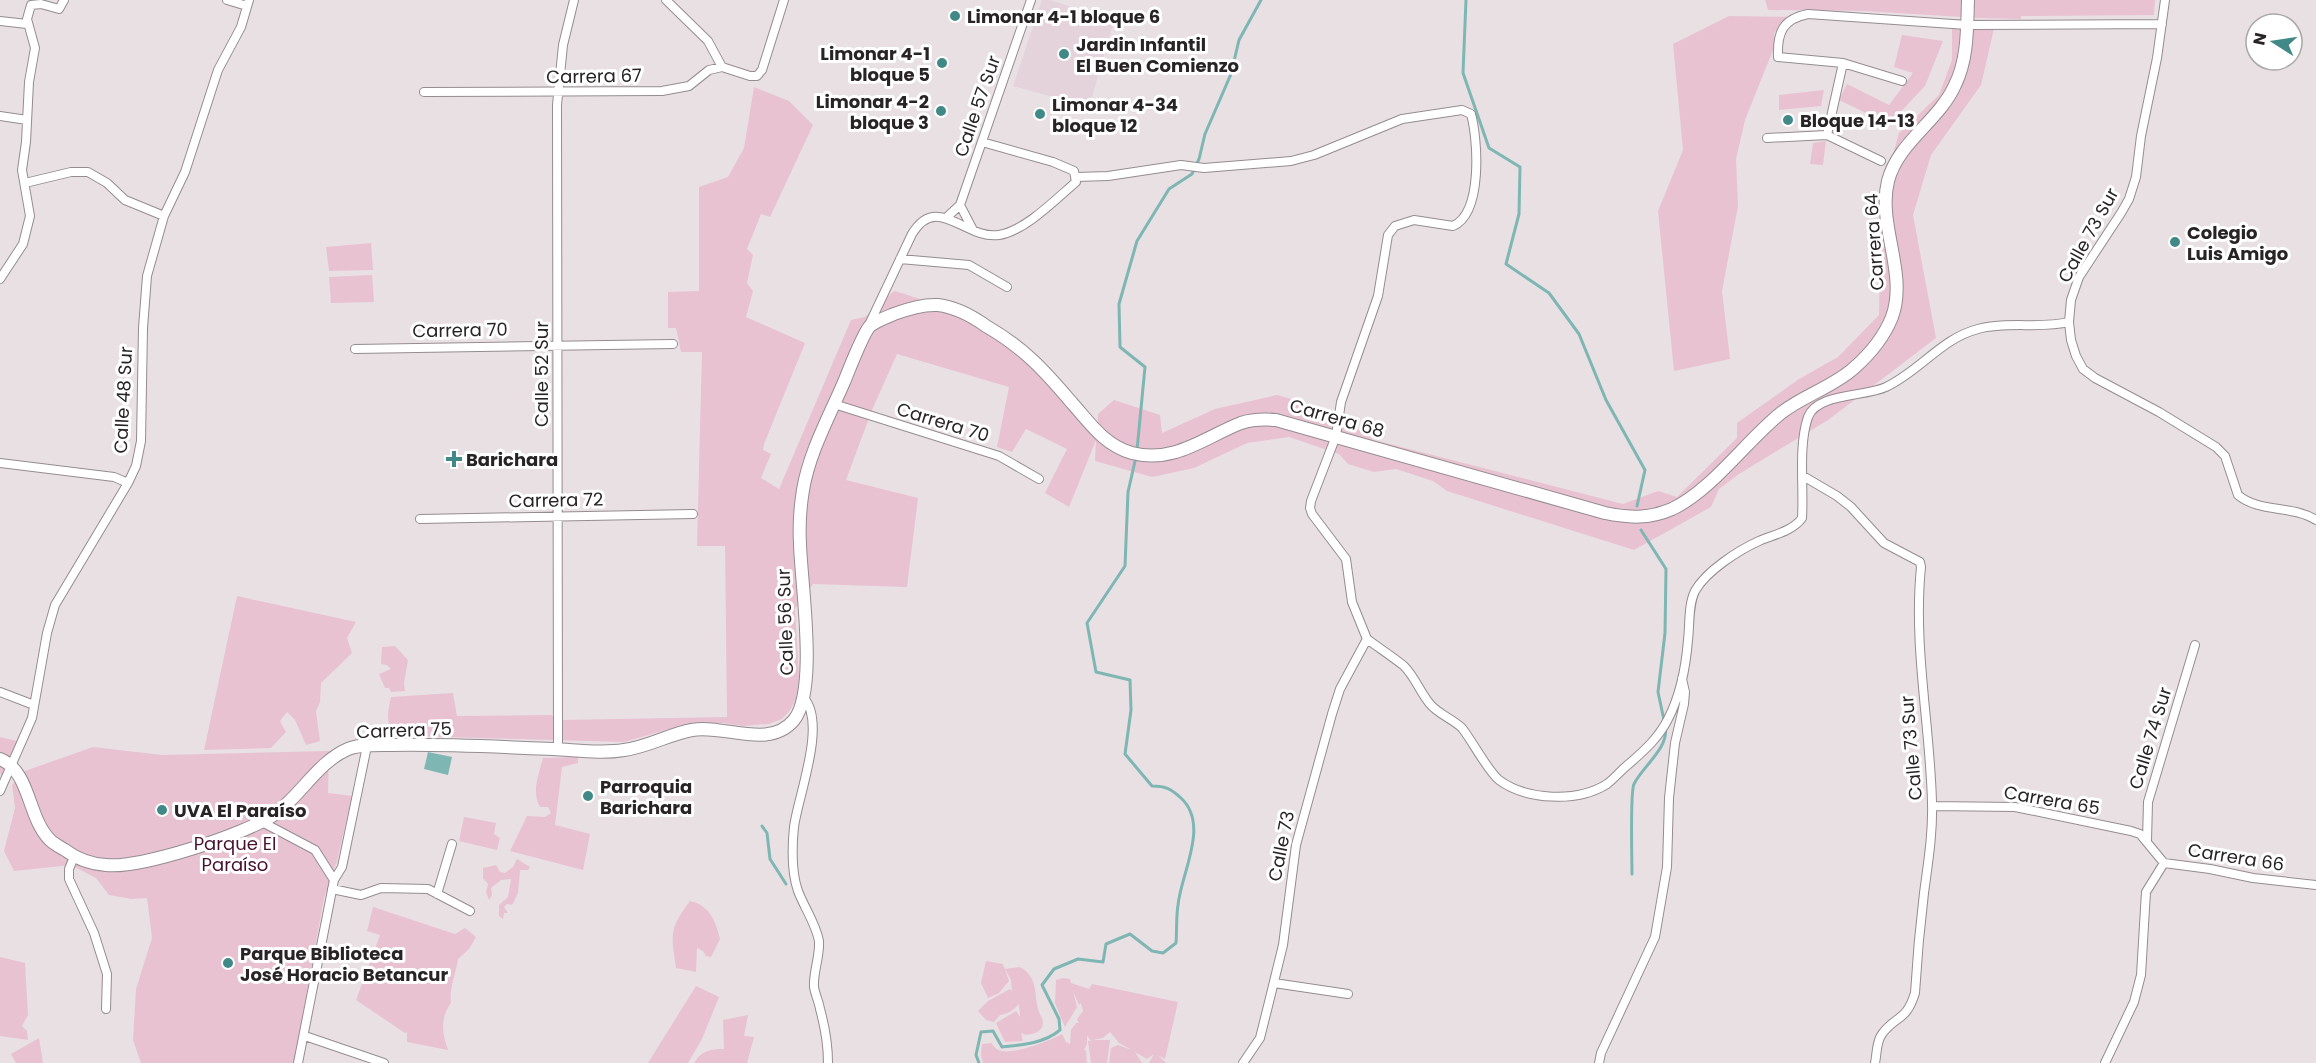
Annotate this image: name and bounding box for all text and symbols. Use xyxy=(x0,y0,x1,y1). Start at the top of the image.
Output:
place label: Limonar 4-1 bloque 6 xyxy=(967,4,1160,29)
marker: Limonar 4-1 bloque 6 xyxy=(948,9,962,23)
north arrow xyxy=(2244,12,2304,72)
text: N xyxy=(2247,31,2272,47)
place label: Jardin Infantil El Buen Comienzo xyxy=(1076,32,1239,78)
place label: Limonar 4-1 bloque 5 xyxy=(820,41,930,87)
marker: Jardin Infantil El Buen Comienzo xyxy=(1057,47,1071,61)
street label: Calle 57 Sur xyxy=(948,52,1006,160)
marker: Limonar 4-1 bloque 5 xyxy=(935,56,949,70)
street label: Carrera 67 xyxy=(546,63,642,89)
place label: Limonar 4-2 bloque 3 xyxy=(816,89,929,135)
place label: Limonar 4-34 bloque 12 xyxy=(1052,92,1178,138)
marker: Limonar 4-2 bloque 3 xyxy=(934,104,948,118)
marker: Limonar 4-34 bloque 12 xyxy=(1033,107,1047,121)
place label: Bloque 14-13 xyxy=(1800,108,1915,133)
marker: Bloque 14-13 xyxy=(1781,113,1795,127)
street label: Calle 73 Sur xyxy=(2052,183,2125,287)
street label: Carrera 64 xyxy=(1858,193,1890,291)
place label: Colegio Luis Amigo xyxy=(2187,220,2288,266)
marker: Colegio Luis Amigo xyxy=(2168,235,2182,249)
street label: Carrera 70 xyxy=(412,317,508,343)
street label: Calle 52 Sur xyxy=(529,321,554,427)
street label: Calle 48 Sur xyxy=(108,346,138,454)
street label: Carrera 68 xyxy=(1287,393,1387,443)
street label: Carrera 70 xyxy=(894,396,992,448)
place label: Barichara xyxy=(466,447,558,472)
marker: Barichara xyxy=(447,452,461,466)
street label: Carrera 72 xyxy=(509,487,603,513)
street label: Calle 56 Sur xyxy=(771,568,799,676)
street label: Calle 74 Sur xyxy=(2123,684,2177,792)
street label: Calle 73 Sur xyxy=(1894,694,1928,801)
street label: Carrera 75 xyxy=(356,716,452,744)
place label: Parroquia Barichara xyxy=(600,774,692,820)
street label: Carrera 65 xyxy=(2002,779,2102,821)
marker: Parroquia Barichara xyxy=(581,789,595,803)
place label: UVA El Paraíso xyxy=(174,798,306,823)
marker: UVA El Paraíso xyxy=(155,803,169,817)
street label: Calle 73 xyxy=(1262,809,1300,883)
park label: Parque El Paraíso xyxy=(194,831,276,877)
street label: Carrera 66 xyxy=(2186,837,2286,877)
place label: Parque Biblioteca José Horacio Betancur xyxy=(240,941,448,987)
marker: Parque Biblioteca José Horacio Betancur xyxy=(221,956,235,970)

